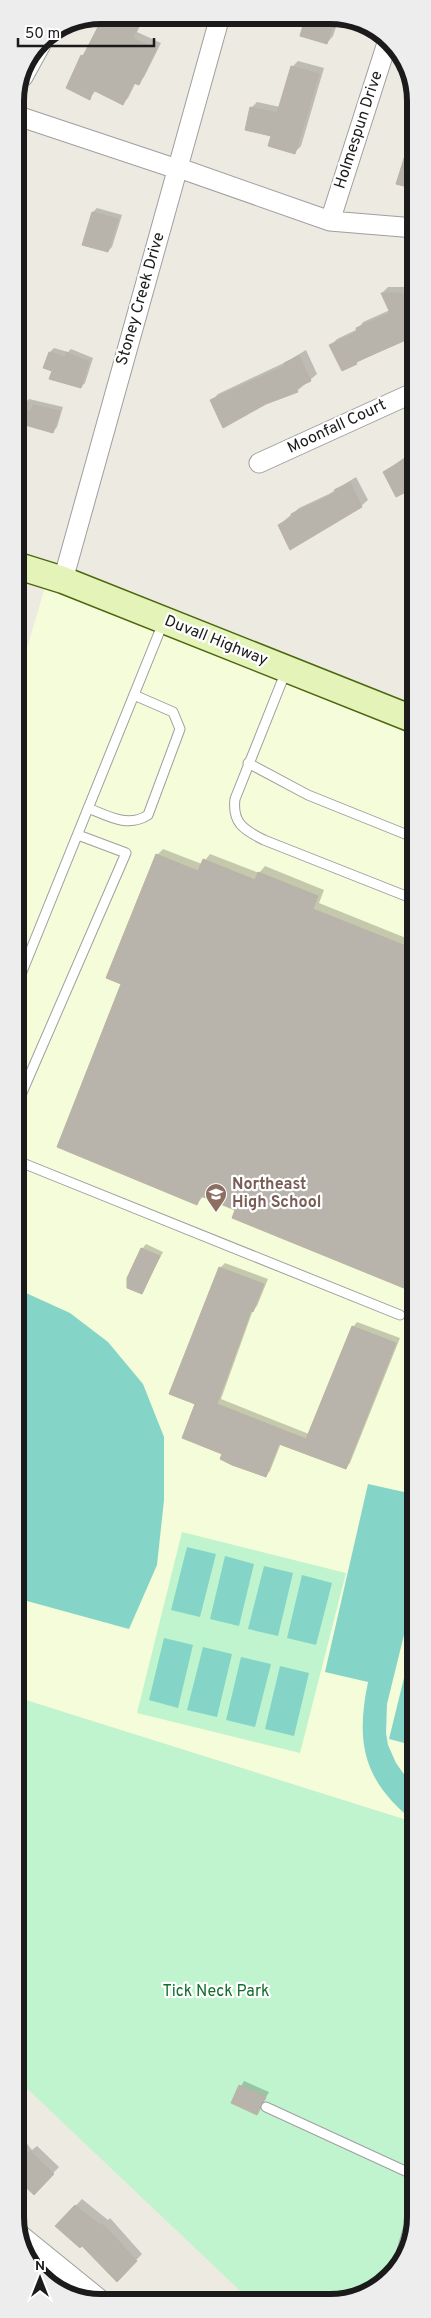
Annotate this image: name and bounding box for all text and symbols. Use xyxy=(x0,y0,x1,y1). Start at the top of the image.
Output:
scale bar xyxy=(18,15,154,47)
text: 50 m xyxy=(25,25,60,44)
street label: Holmespun Drive xyxy=(330,68,388,192)
street label: Stoney Creek Drive xyxy=(112,230,170,368)
street label: Moonfall Court xyxy=(284,395,390,459)
street label: Duvall Highway xyxy=(161,611,271,671)
place label: Northeast High School xyxy=(232,1175,321,1213)
school or university icon: Northeast High School xyxy=(204,1182,228,1213)
park label: Tick Neck Park xyxy=(162,1982,270,2002)
north arrow xyxy=(15,2253,65,2303)
text: N xyxy=(35,2258,45,2275)

